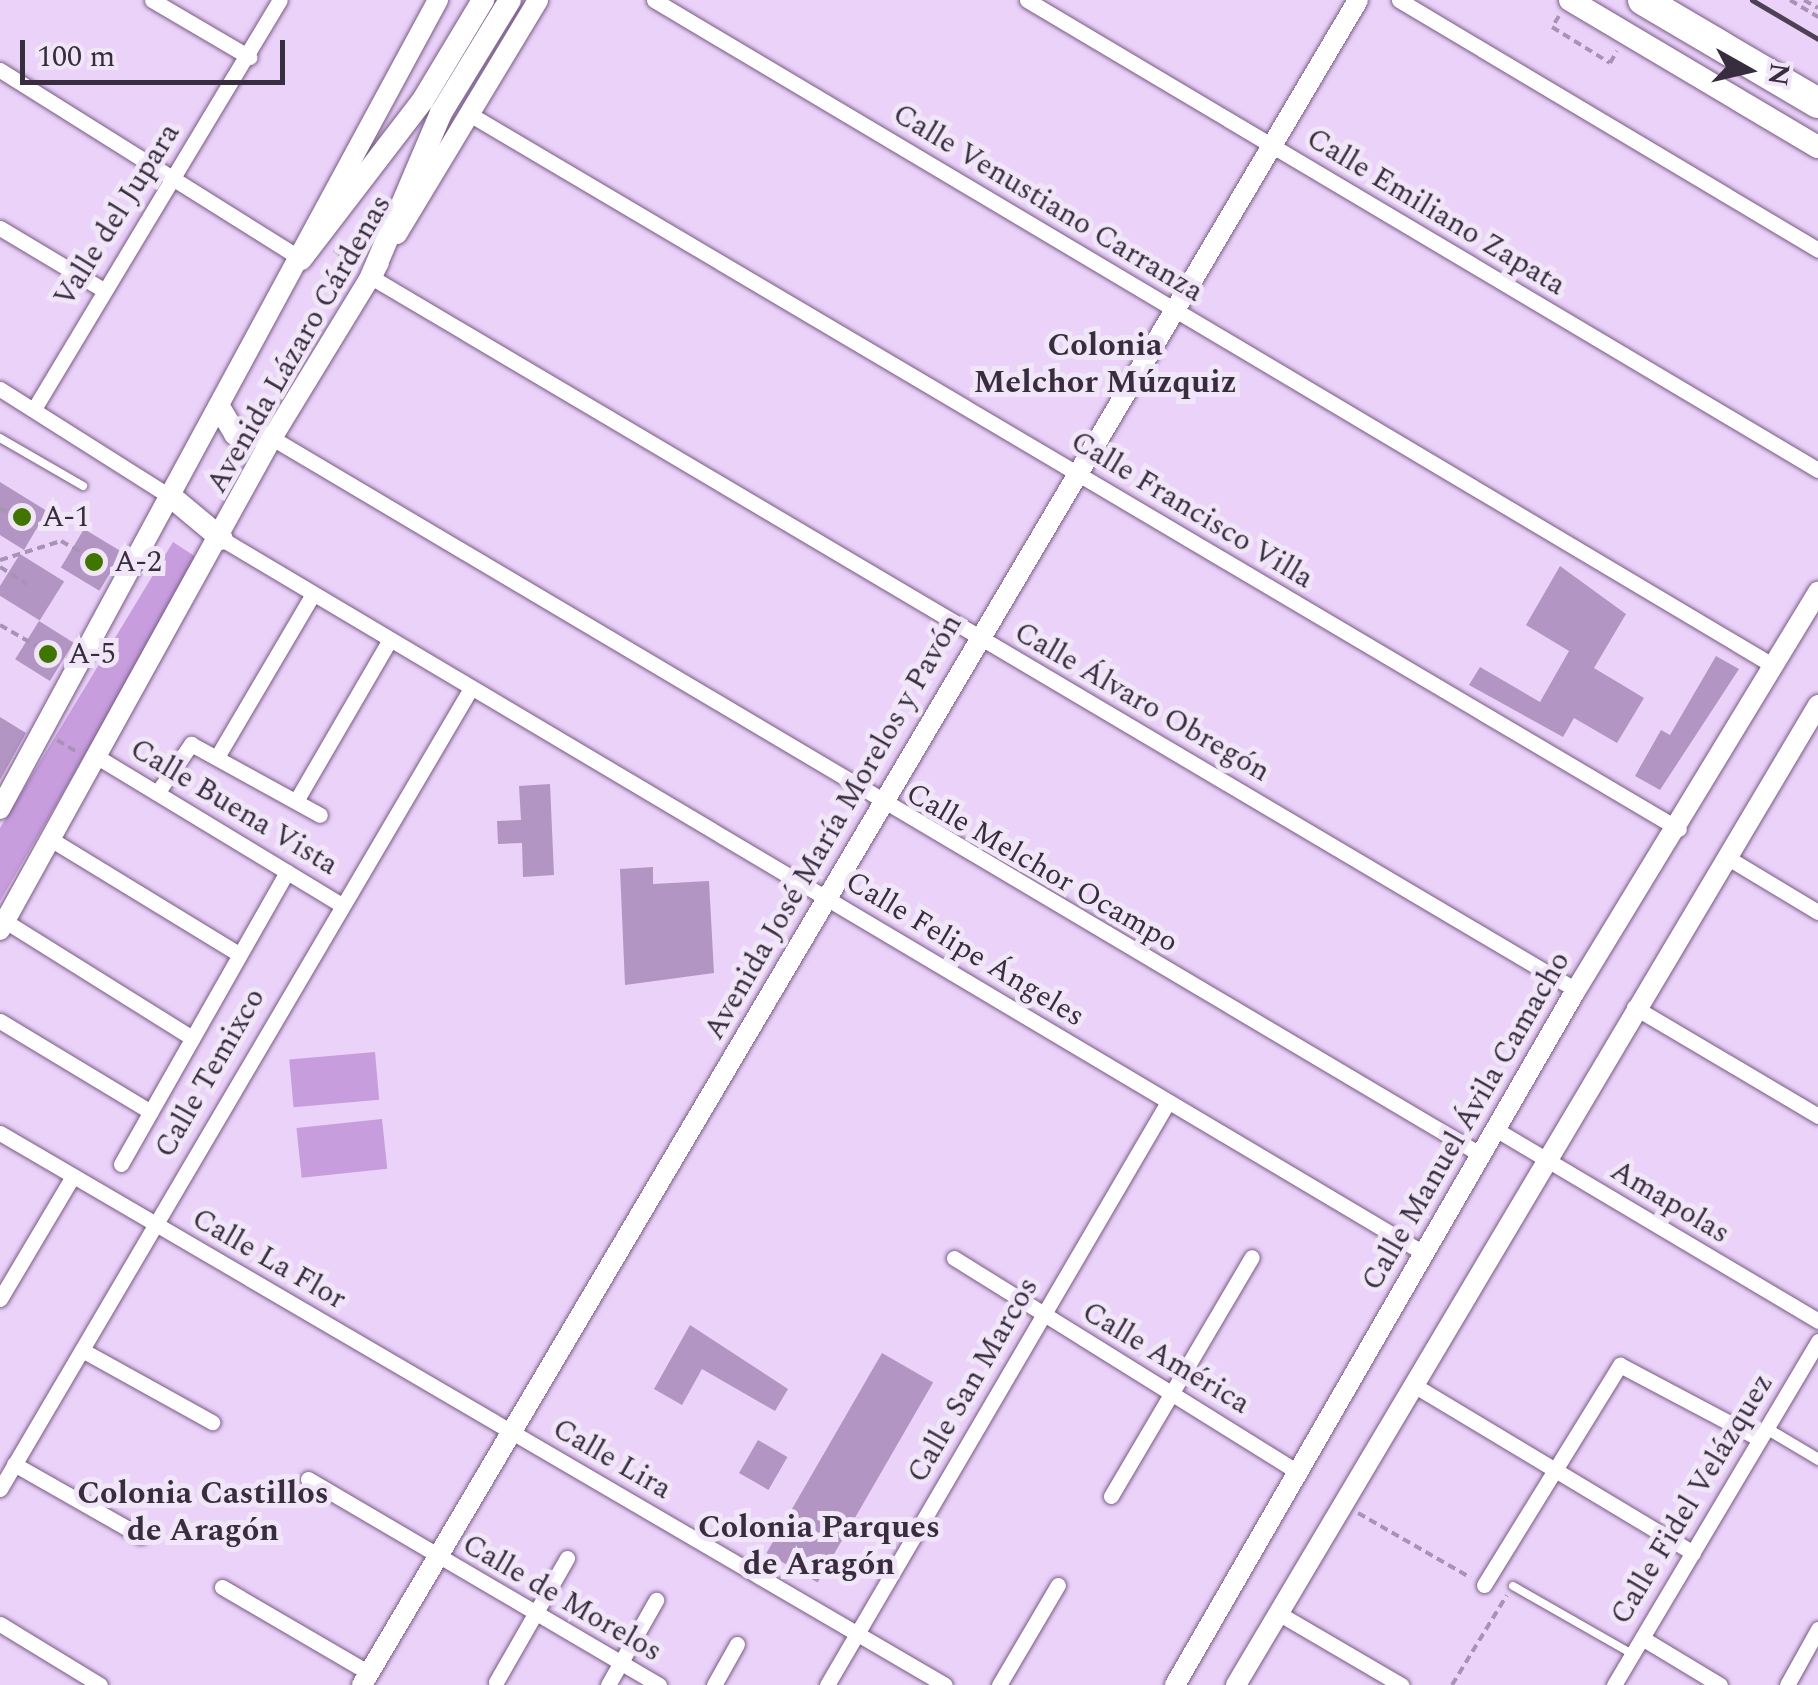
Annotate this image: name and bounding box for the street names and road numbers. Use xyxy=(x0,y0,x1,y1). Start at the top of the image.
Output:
street label: Calle Venustiano Carranza xyxy=(886,96,1210,310)
street label: Valle del Jupara xyxy=(46,117,188,313)
street label: Calle Emiliano Zapata xyxy=(1300,120,1572,304)
street label: Avenida Lázaro Cárdenas xyxy=(199,188,399,500)
street label: Calle Francisco Villa xyxy=(1064,423,1320,597)
street label: Avenida José María Morelos y Pavón xyxy=(696,608,970,1046)
street label: Calle Álvaro Obregón xyxy=(1008,614,1276,790)
street label: Calle Buena Vista xyxy=(124,731,344,883)
street label: Calle Melchor Ocampo xyxy=(900,775,1184,961)
street label: Calle Felipe Ángeles xyxy=(839,864,1091,1034)
street label: Calle Manuel Ávila Camacho xyxy=(1354,945,1578,1297)
street label: Calle Temixco xyxy=(147,982,273,1164)
street label: Amapolas xyxy=(1604,1152,1736,1252)
street label: Calle La Flor xyxy=(186,1200,352,1318)
street label: Calle San Marcos xyxy=(900,1271,1046,1489)
street label: Calle América xyxy=(1076,1294,1256,1422)
street label: Calle Fidel Velázquez xyxy=(1603,1367,1781,1631)
street label: Calle Lira xyxy=(546,1411,678,1507)
street label: Calle de Morelos xyxy=(456,1526,668,1670)

